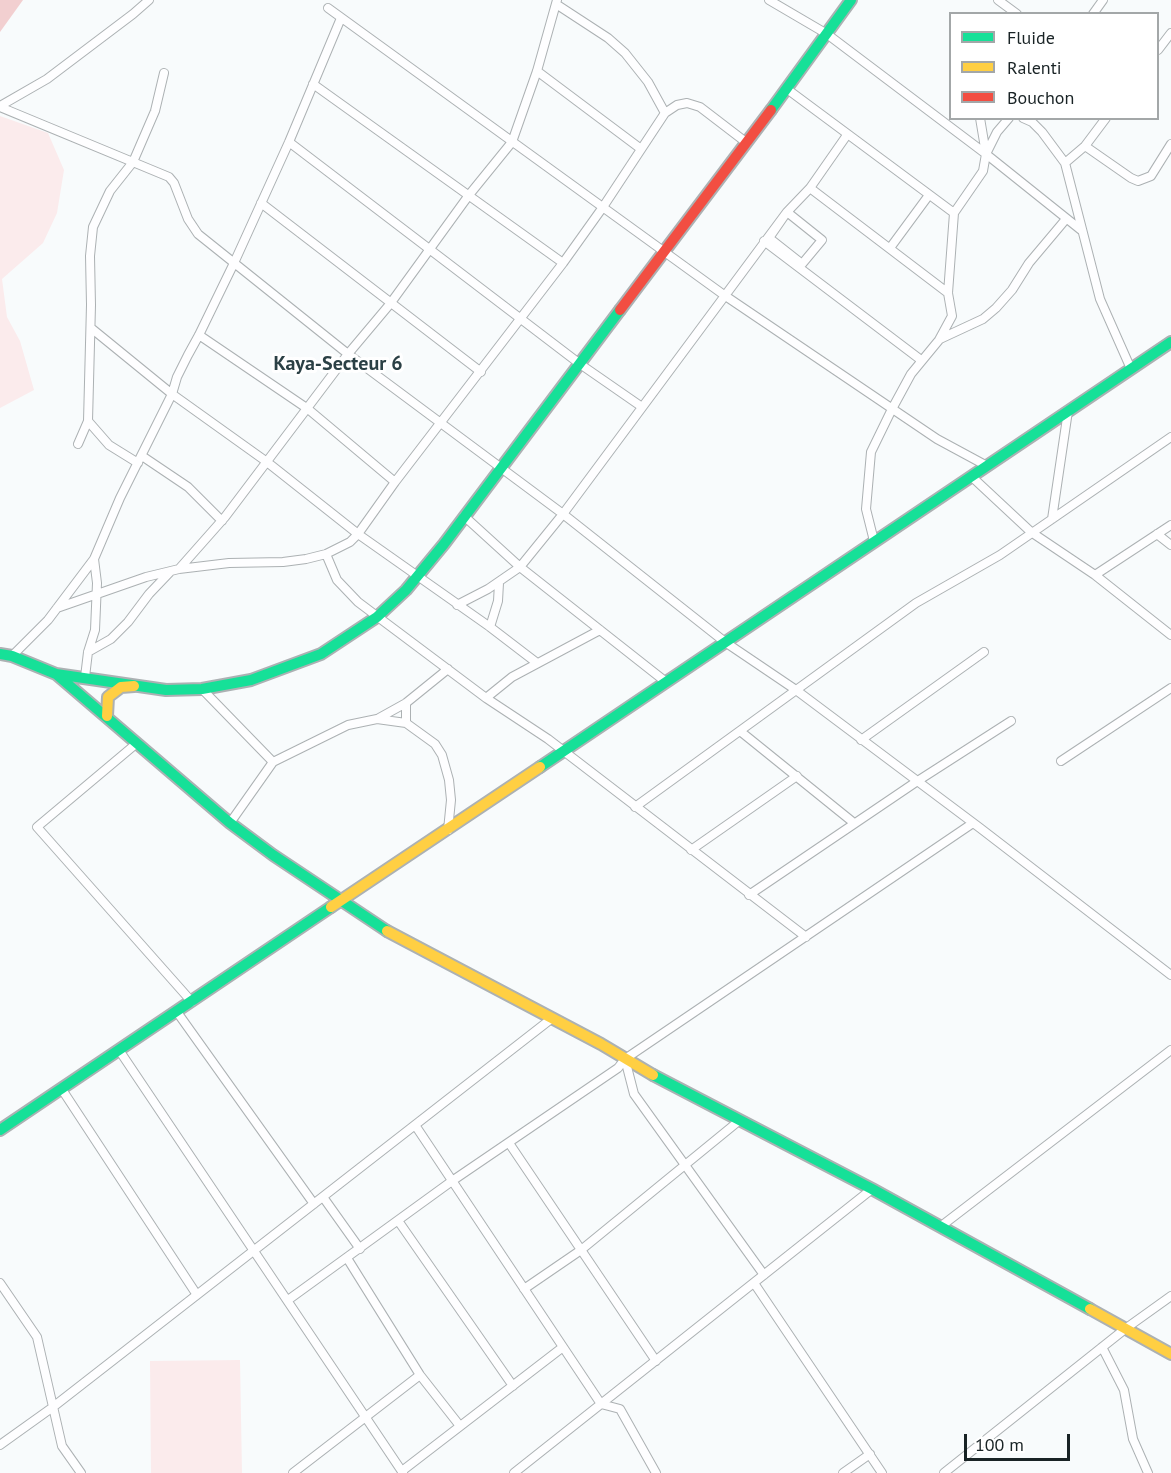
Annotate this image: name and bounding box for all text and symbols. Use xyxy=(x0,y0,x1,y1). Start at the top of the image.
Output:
legend xyxy=(949,12,1159,120)
text: Fluide xyxy=(1007,26,1055,49)
text: Ralenti xyxy=(1007,56,1062,79)
text: Bouchon xyxy=(1007,86,1074,109)
district label: Kaya-Secteur 6 xyxy=(273,352,403,376)
scale bar xyxy=(967,1422,1074,1460)
text: 100 m xyxy=(975,1433,1024,1456)

